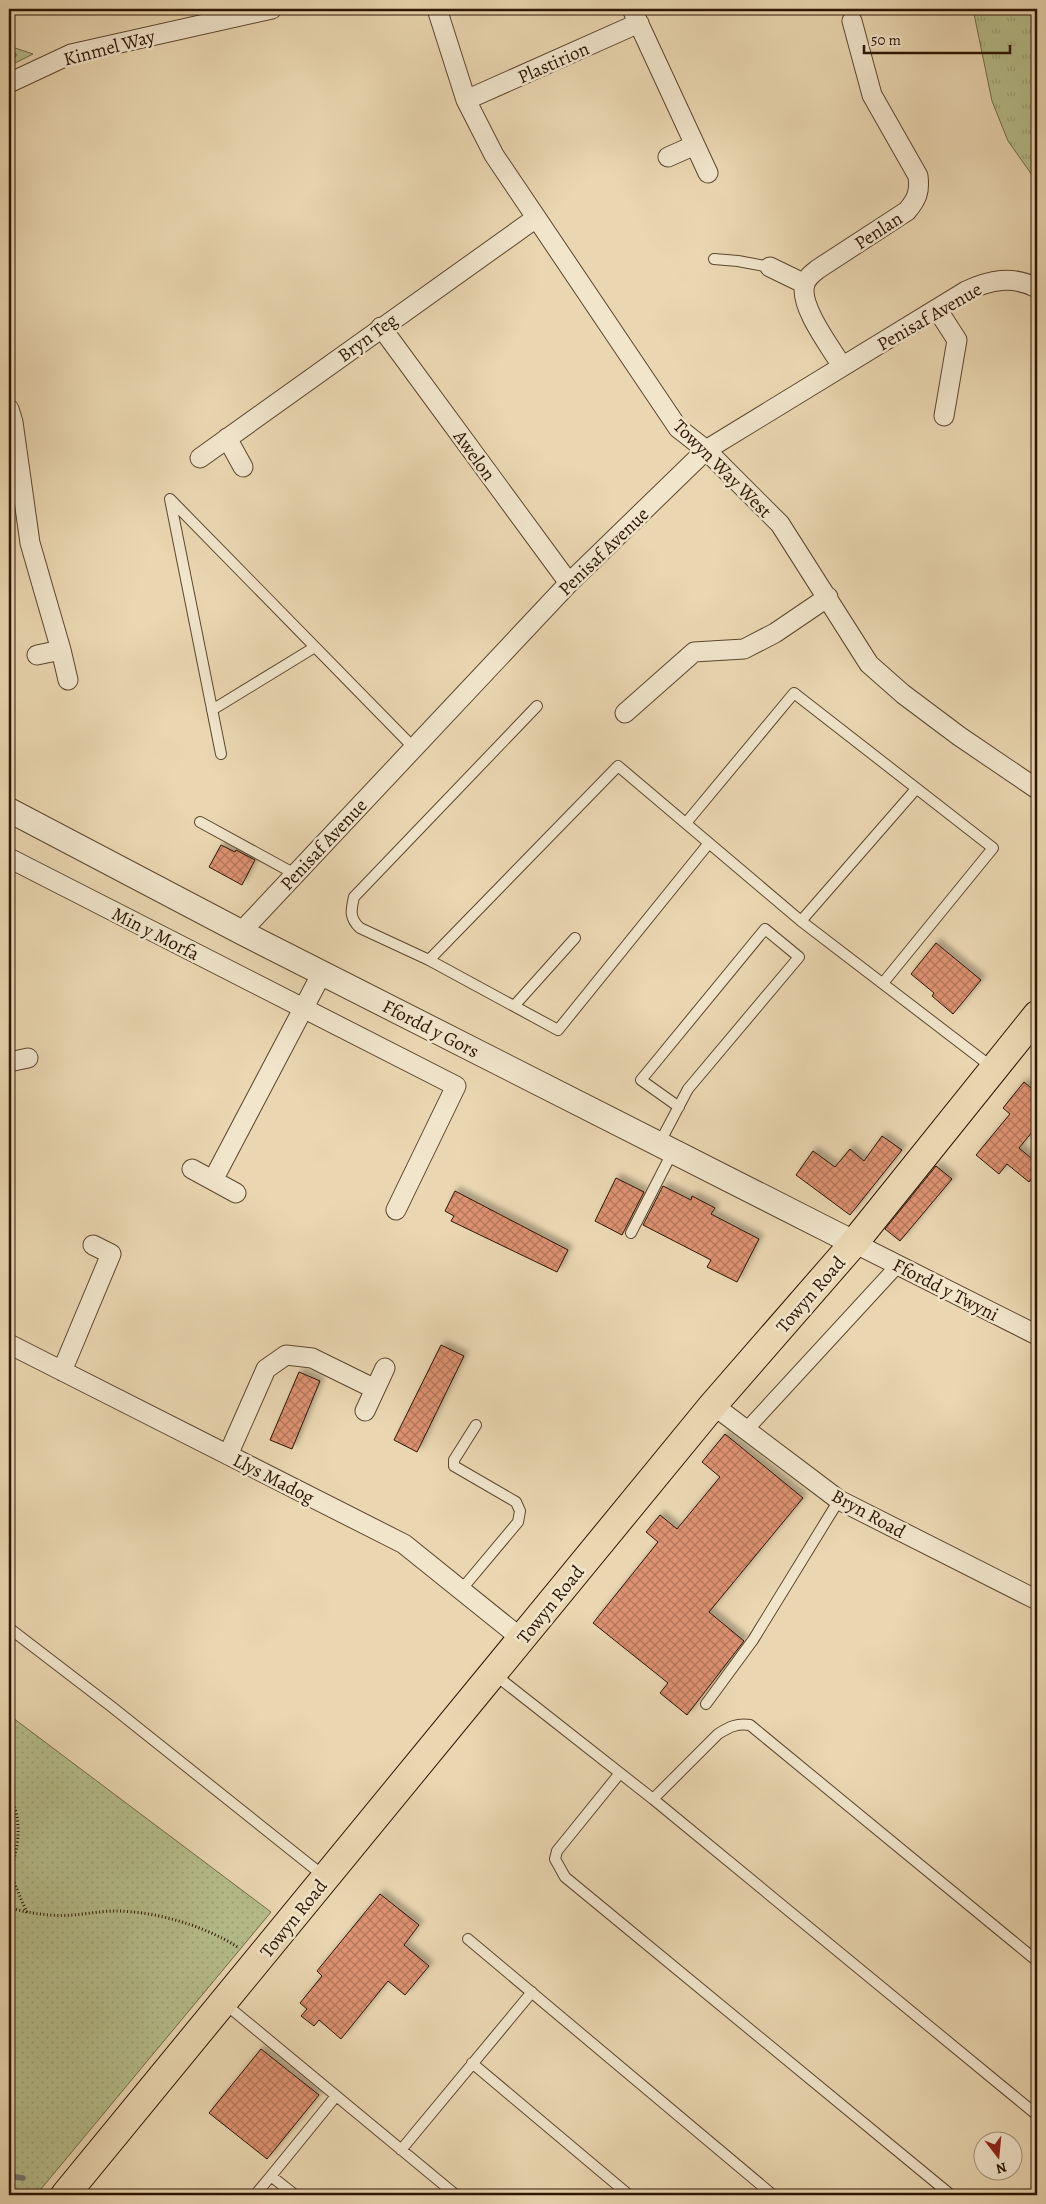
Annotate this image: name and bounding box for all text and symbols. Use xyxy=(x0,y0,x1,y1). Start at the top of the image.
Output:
scale bar xyxy=(864,22,1010,54)
street label: Kinmel Way xyxy=(61,23,158,73)
text: 50 m xyxy=(871,30,901,50)
street label: Plastirion xyxy=(514,36,593,90)
street label: Penlan xyxy=(849,206,908,256)
street label: Penisaf Avenue xyxy=(872,276,987,357)
street label: Bryn Teg xyxy=(332,307,403,368)
street label: Towyn Way West xyxy=(667,414,777,524)
street label: Awelon xyxy=(446,424,501,486)
street label: Penisaf Avenue xyxy=(553,502,655,602)
street label: Penisaf Avenue xyxy=(274,793,373,896)
street label: Min y Morfa xyxy=(107,901,204,967)
street label: Ffordd y Gors xyxy=(378,993,483,1064)
street label: Towyn Road xyxy=(770,1250,852,1339)
street label: Ffordd y Twyni xyxy=(888,1252,1003,1328)
street label: Llys Madog xyxy=(228,1447,319,1511)
street label: Bryn Road xyxy=(827,1483,911,1545)
street label: Towyn Road xyxy=(511,1559,591,1649)
street label: Towyn Road xyxy=(254,1873,334,1963)
north arrow xyxy=(974,2132,1024,2182)
text: N xyxy=(994,2157,1009,2179)

